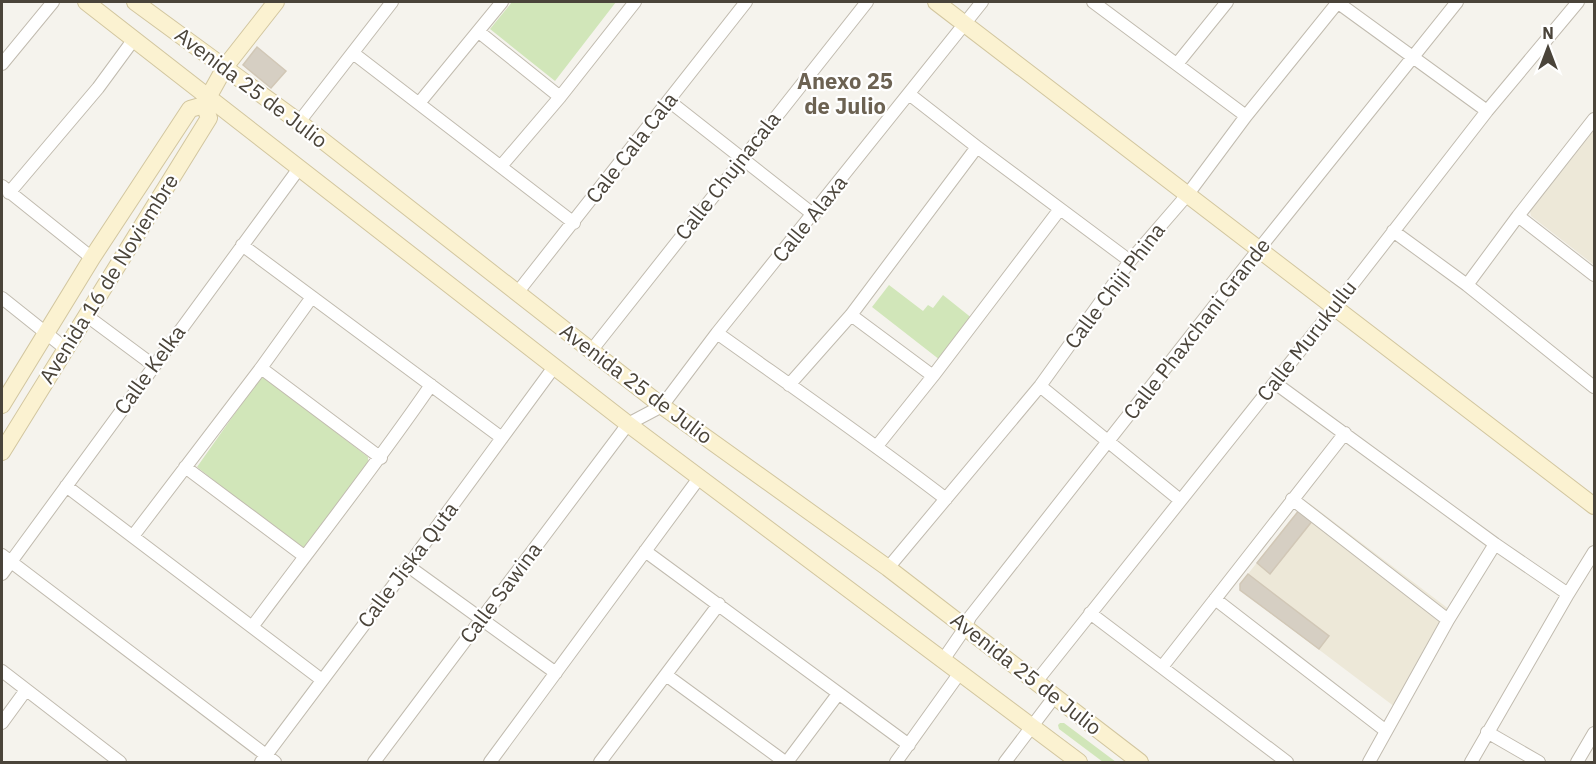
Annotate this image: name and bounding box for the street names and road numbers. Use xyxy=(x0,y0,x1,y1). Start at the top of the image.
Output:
street label: Avenida 25 de Julio xyxy=(170,21,334,154)
street label: Cale Cala Cala xyxy=(579,86,683,209)
street label: Calle Chujnacala xyxy=(668,105,786,245)
street label: Avenida 16 de Noviembre xyxy=(32,168,184,389)
street label: Calle Alaxa xyxy=(766,169,853,268)
street label: Calle Chiji Phina xyxy=(1058,217,1171,354)
street label: Calle Phaxchani Grande xyxy=(1116,232,1276,425)
street label: Calle Murukullu xyxy=(1250,274,1362,407)
street label: Avenida 25 de Julio xyxy=(555,317,719,450)
street label: Calle Kelka xyxy=(107,319,191,420)
street label: Calle Jiska Quta xyxy=(351,496,464,633)
street label: Calle Sawina xyxy=(453,536,547,649)
street label: Avenida 25 de Julio xyxy=(945,605,1108,741)

